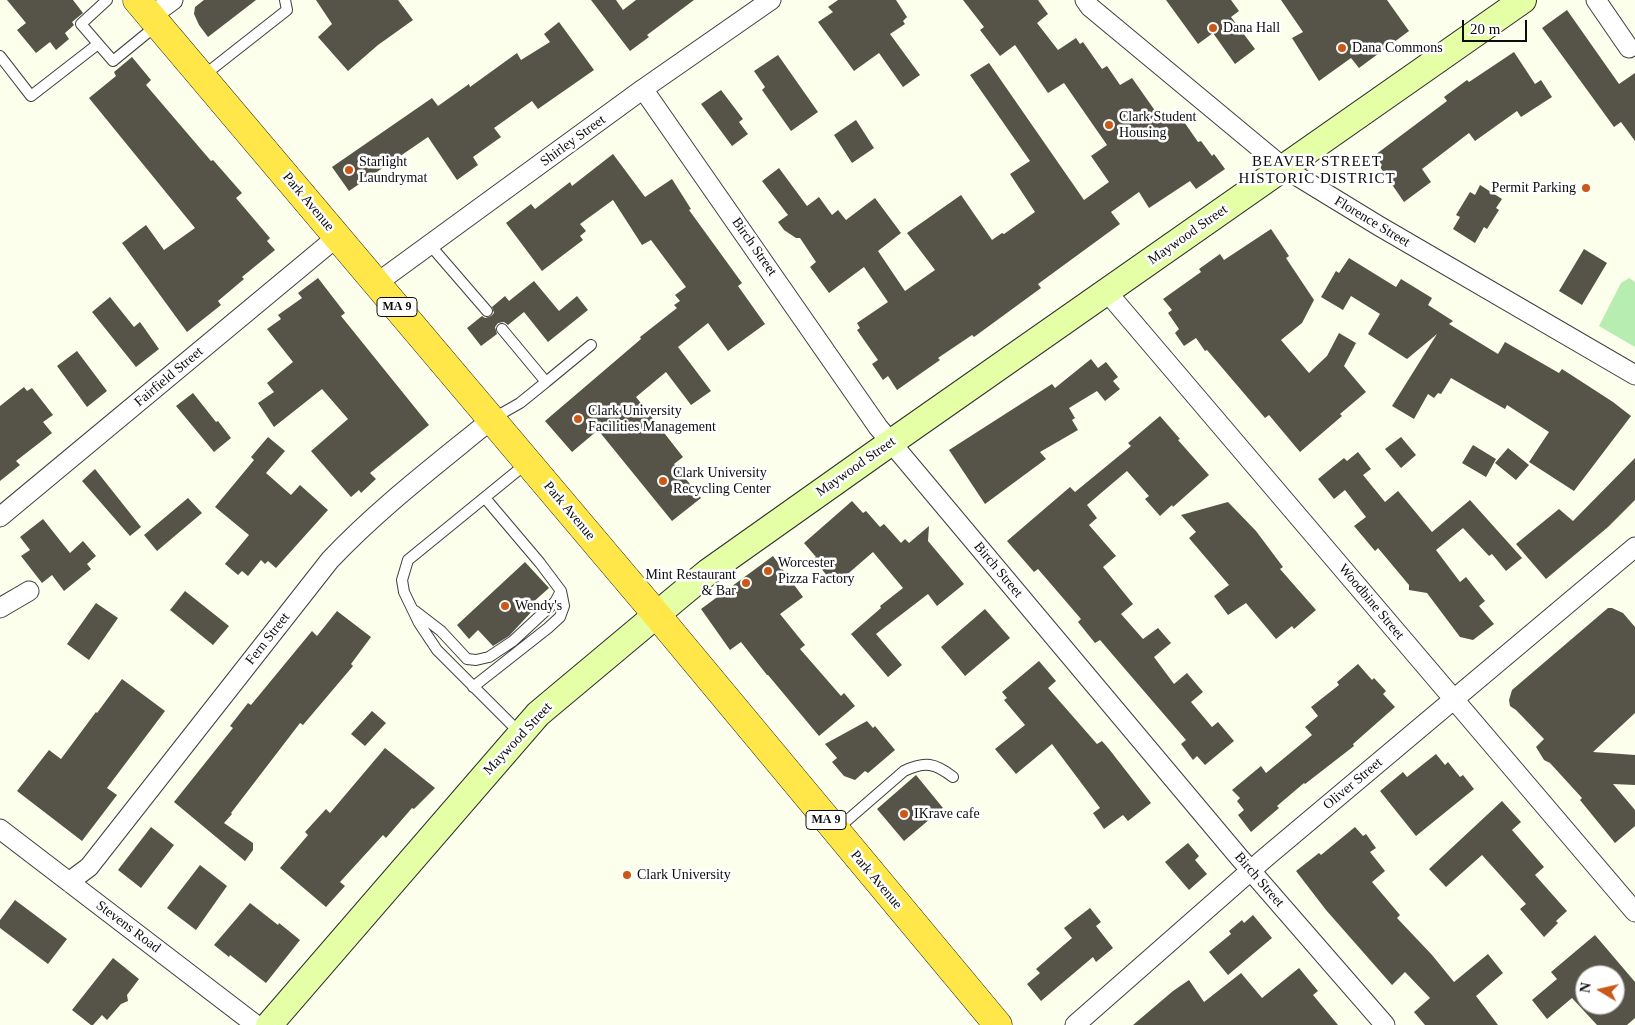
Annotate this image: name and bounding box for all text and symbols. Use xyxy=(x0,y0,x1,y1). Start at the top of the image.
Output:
scale bar xyxy=(1465,10,1530,42)
place label: Dana Hall xyxy=(1223,20,1280,36)
text: 20 m xyxy=(1470,21,1500,37)
marker: Dana Hall xyxy=(1207,22,1219,34)
place label: Dana Commons xyxy=(1352,40,1443,56)
marker: Dana Commons xyxy=(1336,42,1348,54)
place label: Clark Student Housing xyxy=(1119,109,1196,142)
street label: Shirley Street xyxy=(537,112,609,170)
marker: Clark Student Housing xyxy=(1103,119,1115,131)
district label: BEAVER STREET HISTORIC DISTRICT xyxy=(1236,153,1398,188)
place label: Starlight Laundrymat xyxy=(359,154,427,186)
marker: Starlight Laundrymat xyxy=(343,164,355,176)
street label: Park Avenue xyxy=(279,169,337,235)
place label: Permit Parking xyxy=(1492,180,1576,196)
marker: Permit Parking xyxy=(1580,182,1592,194)
street label: Florence Street xyxy=(1331,193,1413,251)
street label: Maywood Street xyxy=(1145,201,1231,269)
street label: Birch Street xyxy=(728,215,780,279)
road number: MA 9 xyxy=(377,298,417,316)
street label: Fairfield Street xyxy=(131,343,207,411)
place label: Clark University Facilities Management xyxy=(588,403,716,436)
marker: Clark University Facilities Management xyxy=(572,413,584,425)
street label: Maywood Street xyxy=(813,433,899,501)
place label: Clark University Recycling Center xyxy=(673,465,771,498)
marker: Clark University Recycling Center xyxy=(657,475,669,487)
street label: Park Avenue xyxy=(540,478,598,544)
street label: Birch Street xyxy=(970,539,1026,601)
place label: Worcester Pizza Factory xyxy=(778,555,855,588)
street label: Woodbine Street xyxy=(1335,561,1407,643)
marker: Worcester Pizza Factory xyxy=(762,565,774,577)
place label: Mint Restaurant & Bar xyxy=(645,567,736,600)
marker: Mint Restaurant & Bar xyxy=(740,577,752,589)
place label: Wendy's xyxy=(515,598,562,614)
marker: Wendy's xyxy=(499,600,511,612)
street label: Fern Street xyxy=(242,609,294,669)
street label: Maywood Street xyxy=(480,699,556,779)
street label: Oliver Street xyxy=(1320,754,1386,814)
place label: IKrave cafe xyxy=(914,806,980,822)
marker: IKrave cafe xyxy=(898,808,910,820)
road number: MA 9 xyxy=(806,810,846,830)
street label: Park Avenue xyxy=(847,847,905,913)
street label: Birch Street xyxy=(1231,849,1287,911)
place label: Clark University xyxy=(637,867,731,883)
marker: Clark University xyxy=(621,869,633,881)
street label: Stevens Road xyxy=(92,897,164,957)
north arrow xyxy=(1575,965,1625,1015)
text: N xyxy=(1577,982,1594,994)

